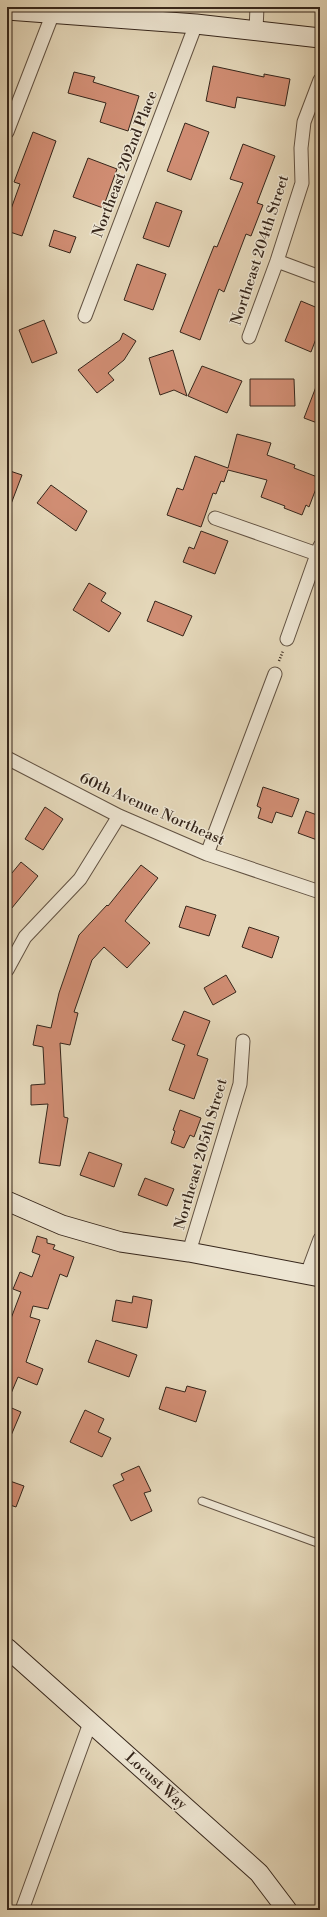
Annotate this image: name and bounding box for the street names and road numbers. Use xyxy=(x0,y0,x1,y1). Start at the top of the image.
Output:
street label: Northeast 202nd Place xyxy=(88,88,162,240)
street label: Northeast 204th Street xyxy=(227,172,293,327)
street label: 60th Avenue Northeast xyxy=(76,768,228,850)
street label: Northeast 205th Street xyxy=(170,1076,232,1232)
street label: Locust Way xyxy=(121,1748,191,1814)

